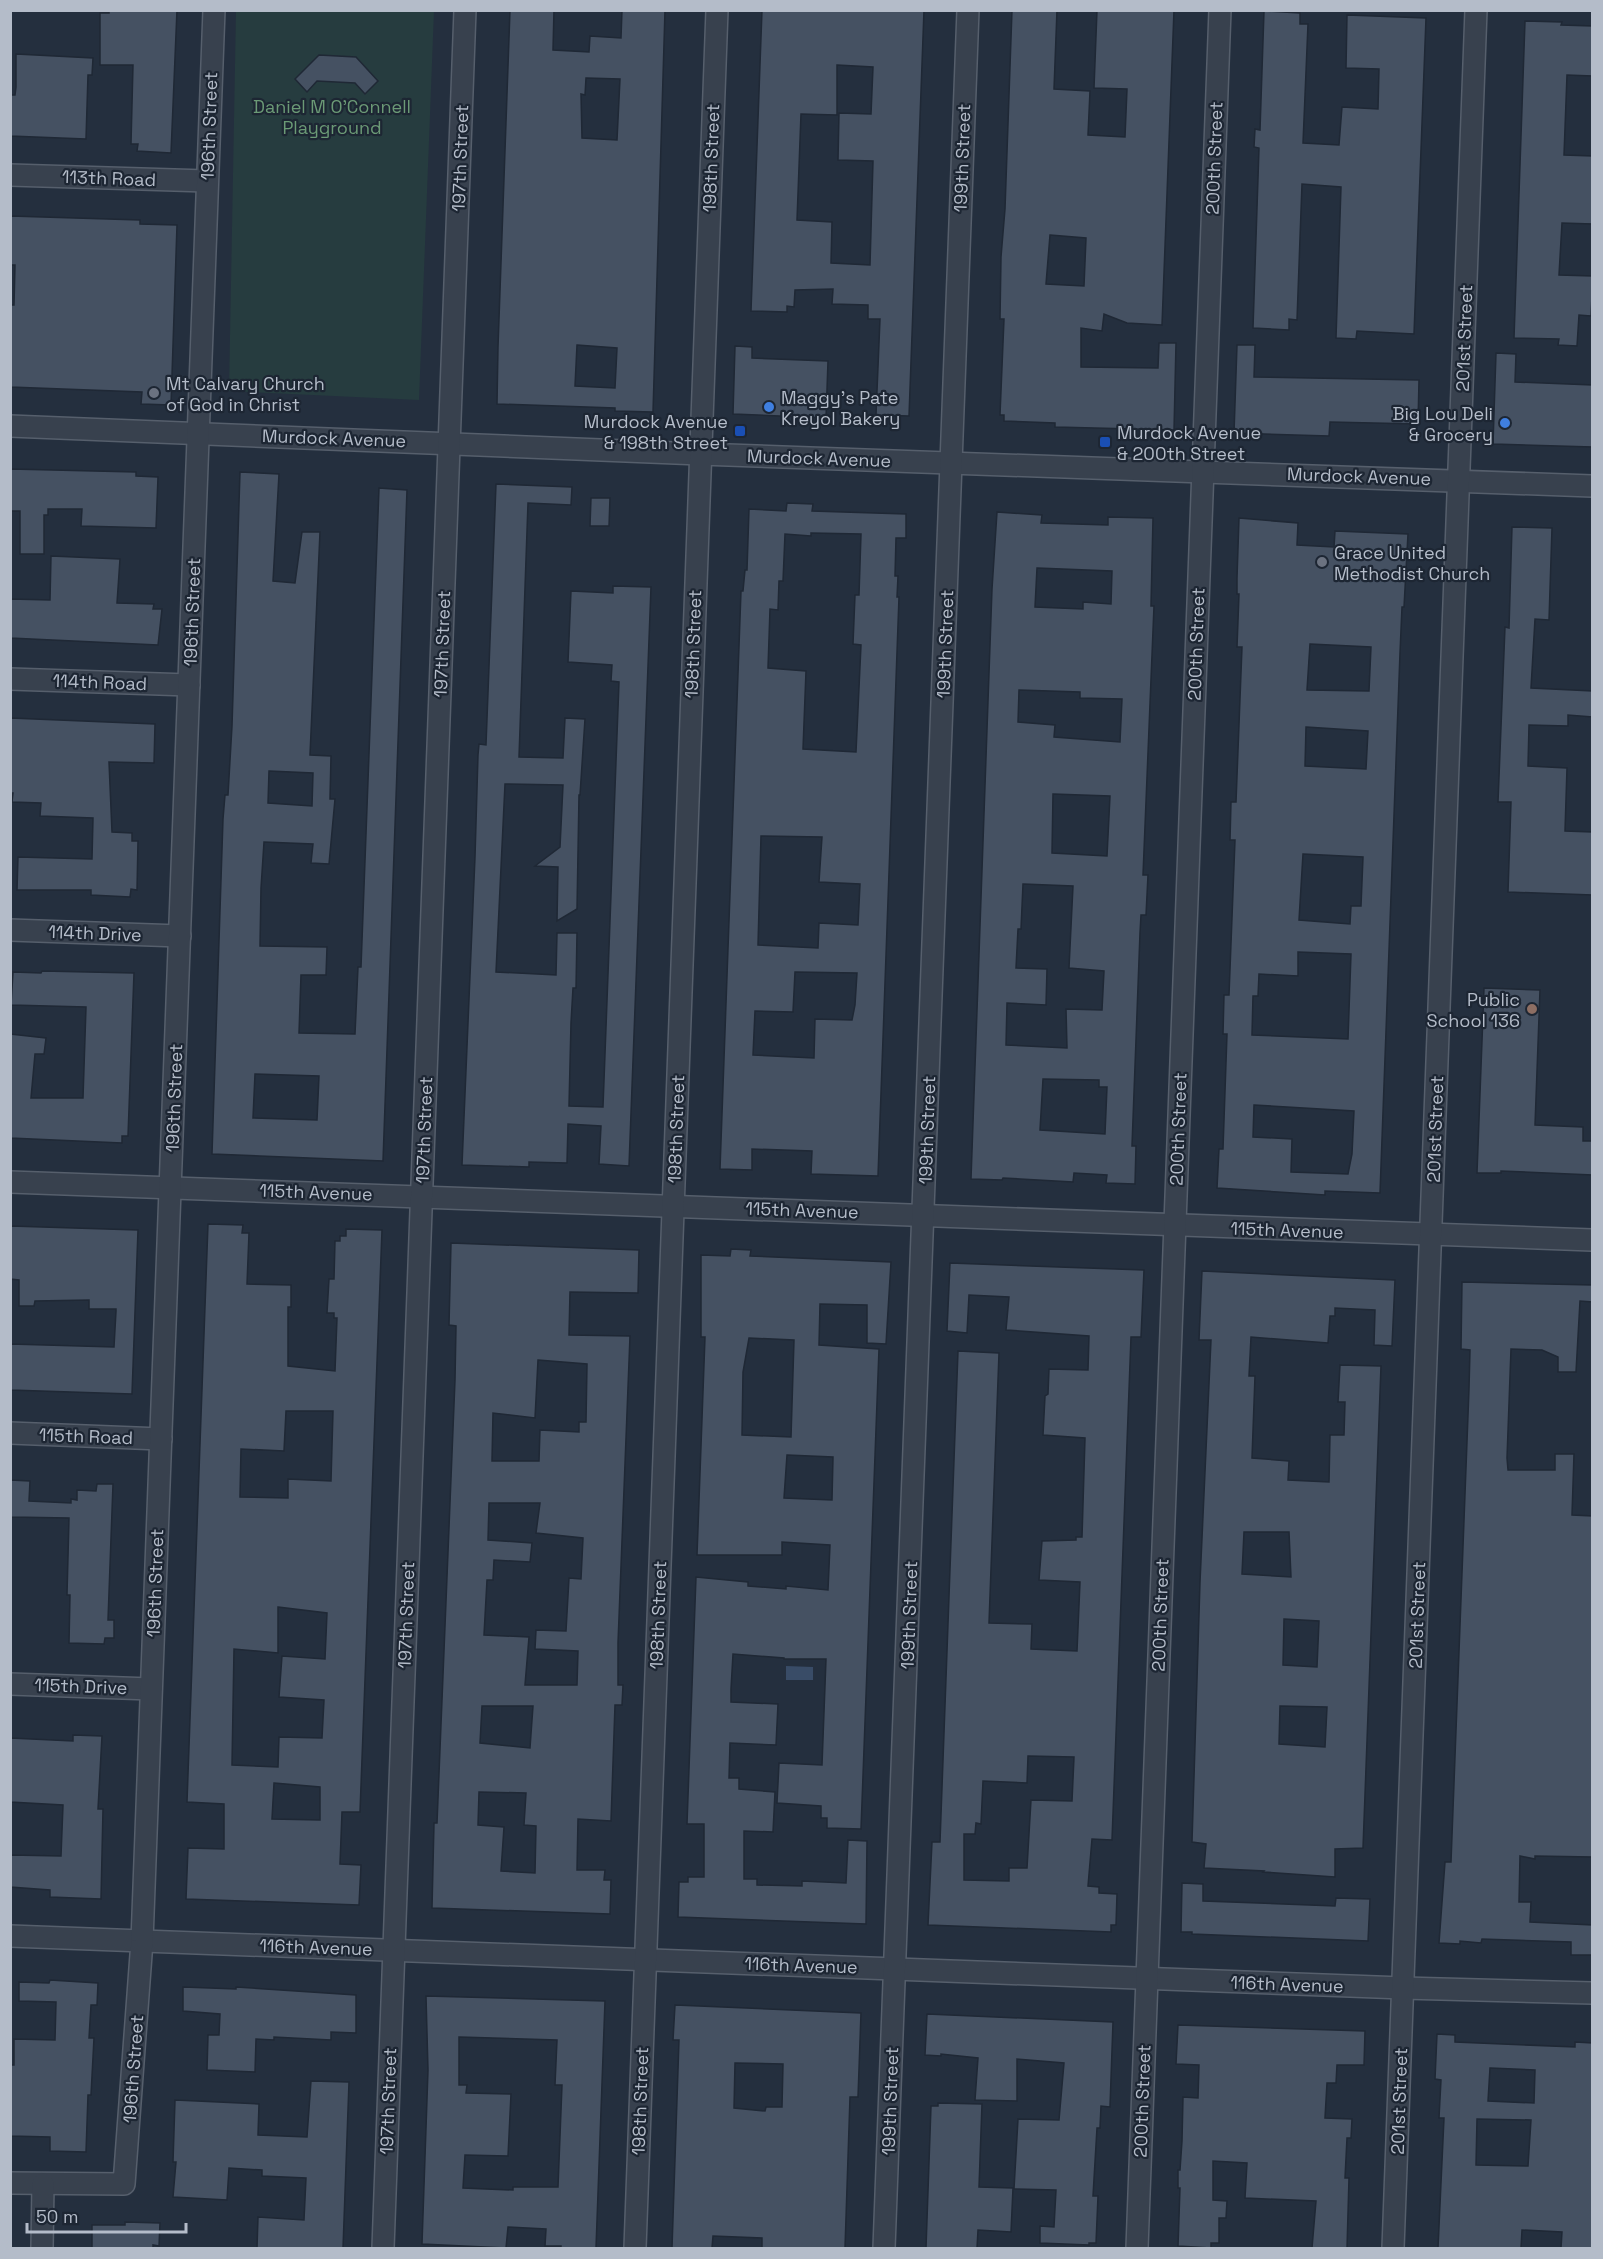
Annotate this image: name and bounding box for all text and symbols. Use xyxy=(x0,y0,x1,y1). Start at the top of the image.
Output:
street label: 196th Street xyxy=(196,71,222,181)
park label: Daniel M O'Connell Playground xyxy=(253,95,411,139)
street label: 200th Street xyxy=(1201,101,1227,215)
street label: 198th Street xyxy=(698,103,724,213)
street label: 199th Street xyxy=(949,103,975,213)
street label: 197th Street xyxy=(447,104,473,212)
street label: 113th Road xyxy=(62,165,156,191)
street label: 201st Street xyxy=(1451,284,1477,392)
place label: Mt Calvary Church of God in Christ xyxy=(166,372,325,416)
marker: Mt Calvary Church of God in Christ xyxy=(147,386,161,400)
place label: Maggy's Pate Kreyol Bakery xyxy=(781,386,900,430)
marker: Maggy's Pate Kreyol Bakery xyxy=(762,400,776,414)
place label: Big Lou Deli & Grocery xyxy=(1393,402,1493,446)
place label: Murdock Avenue & 198th Street xyxy=(584,410,728,454)
marker: Big Lou Deli & Grocery xyxy=(1498,416,1512,430)
place label: Murdock Avenue & 200th Street xyxy=(1117,421,1261,465)
street label: Murdock Avenue xyxy=(262,424,406,452)
marker: Murdock Avenue & 198th Street xyxy=(733,424,747,438)
marker: Murdock Avenue & 200th Street xyxy=(1098,435,1112,449)
street label: Murdock Avenue xyxy=(747,444,891,472)
street label: Murdock Avenue xyxy=(1287,462,1431,490)
place label: Grace United Methodist Church xyxy=(1334,541,1490,585)
marker: Grace United Methodist Church xyxy=(1315,555,1329,569)
street label: 196th Street xyxy=(179,557,205,667)
street label: 200th Street xyxy=(1183,587,1209,701)
street label: 198th Street xyxy=(680,589,706,699)
street label: 199th Street xyxy=(932,589,958,699)
street label: 197th Street xyxy=(429,590,455,698)
street label: 114th Road xyxy=(52,669,148,695)
street label: 114th Drive xyxy=(48,920,142,946)
place label: Public School 136 xyxy=(1426,988,1520,1032)
marker: Public School 136 xyxy=(1525,1002,1539,1016)
street label: 196th Street xyxy=(161,1043,187,1153)
street label: 200th Street xyxy=(1165,1072,1191,1186)
street label: 198th Street xyxy=(663,1074,689,1184)
street label: 199th Street xyxy=(914,1075,940,1185)
street label: 201st Street xyxy=(1422,1075,1448,1183)
street label: 197th Street xyxy=(411,1076,437,1184)
street label: 115th Avenue xyxy=(259,1179,373,1205)
street label: 115th Avenue xyxy=(745,1197,859,1223)
street label: 115th Avenue xyxy=(1230,1217,1344,1243)
street label: 115th Road xyxy=(39,1423,133,1449)
street label: 196th Street xyxy=(142,1528,168,1638)
street label: 200th Street xyxy=(1147,1558,1173,1672)
street label: 198th Street xyxy=(645,1560,671,1670)
street label: 199th Street xyxy=(896,1560,922,1670)
street label: 197th Street xyxy=(393,1561,419,1669)
street label: 201st Street xyxy=(1404,1561,1430,1669)
street label: 115th Drive xyxy=(34,1673,128,1699)
street label: 116th Avenue xyxy=(259,1934,373,1960)
street label: 116th Avenue xyxy=(744,1952,858,1978)
street label: 116th Avenue xyxy=(1230,1971,1344,1997)
street label: 196th Street xyxy=(118,2014,148,2124)
street label: 200th Street xyxy=(1129,2044,1155,2158)
street label: 198th Street xyxy=(627,2046,653,2156)
street label: 199th Street xyxy=(877,2046,903,2156)
street label: 197th Street xyxy=(375,2047,401,2155)
street label: 201st Street xyxy=(1386,2047,1412,2155)
scale bar xyxy=(27,2196,186,2234)
text: 50 m xyxy=(36,2205,78,2228)

